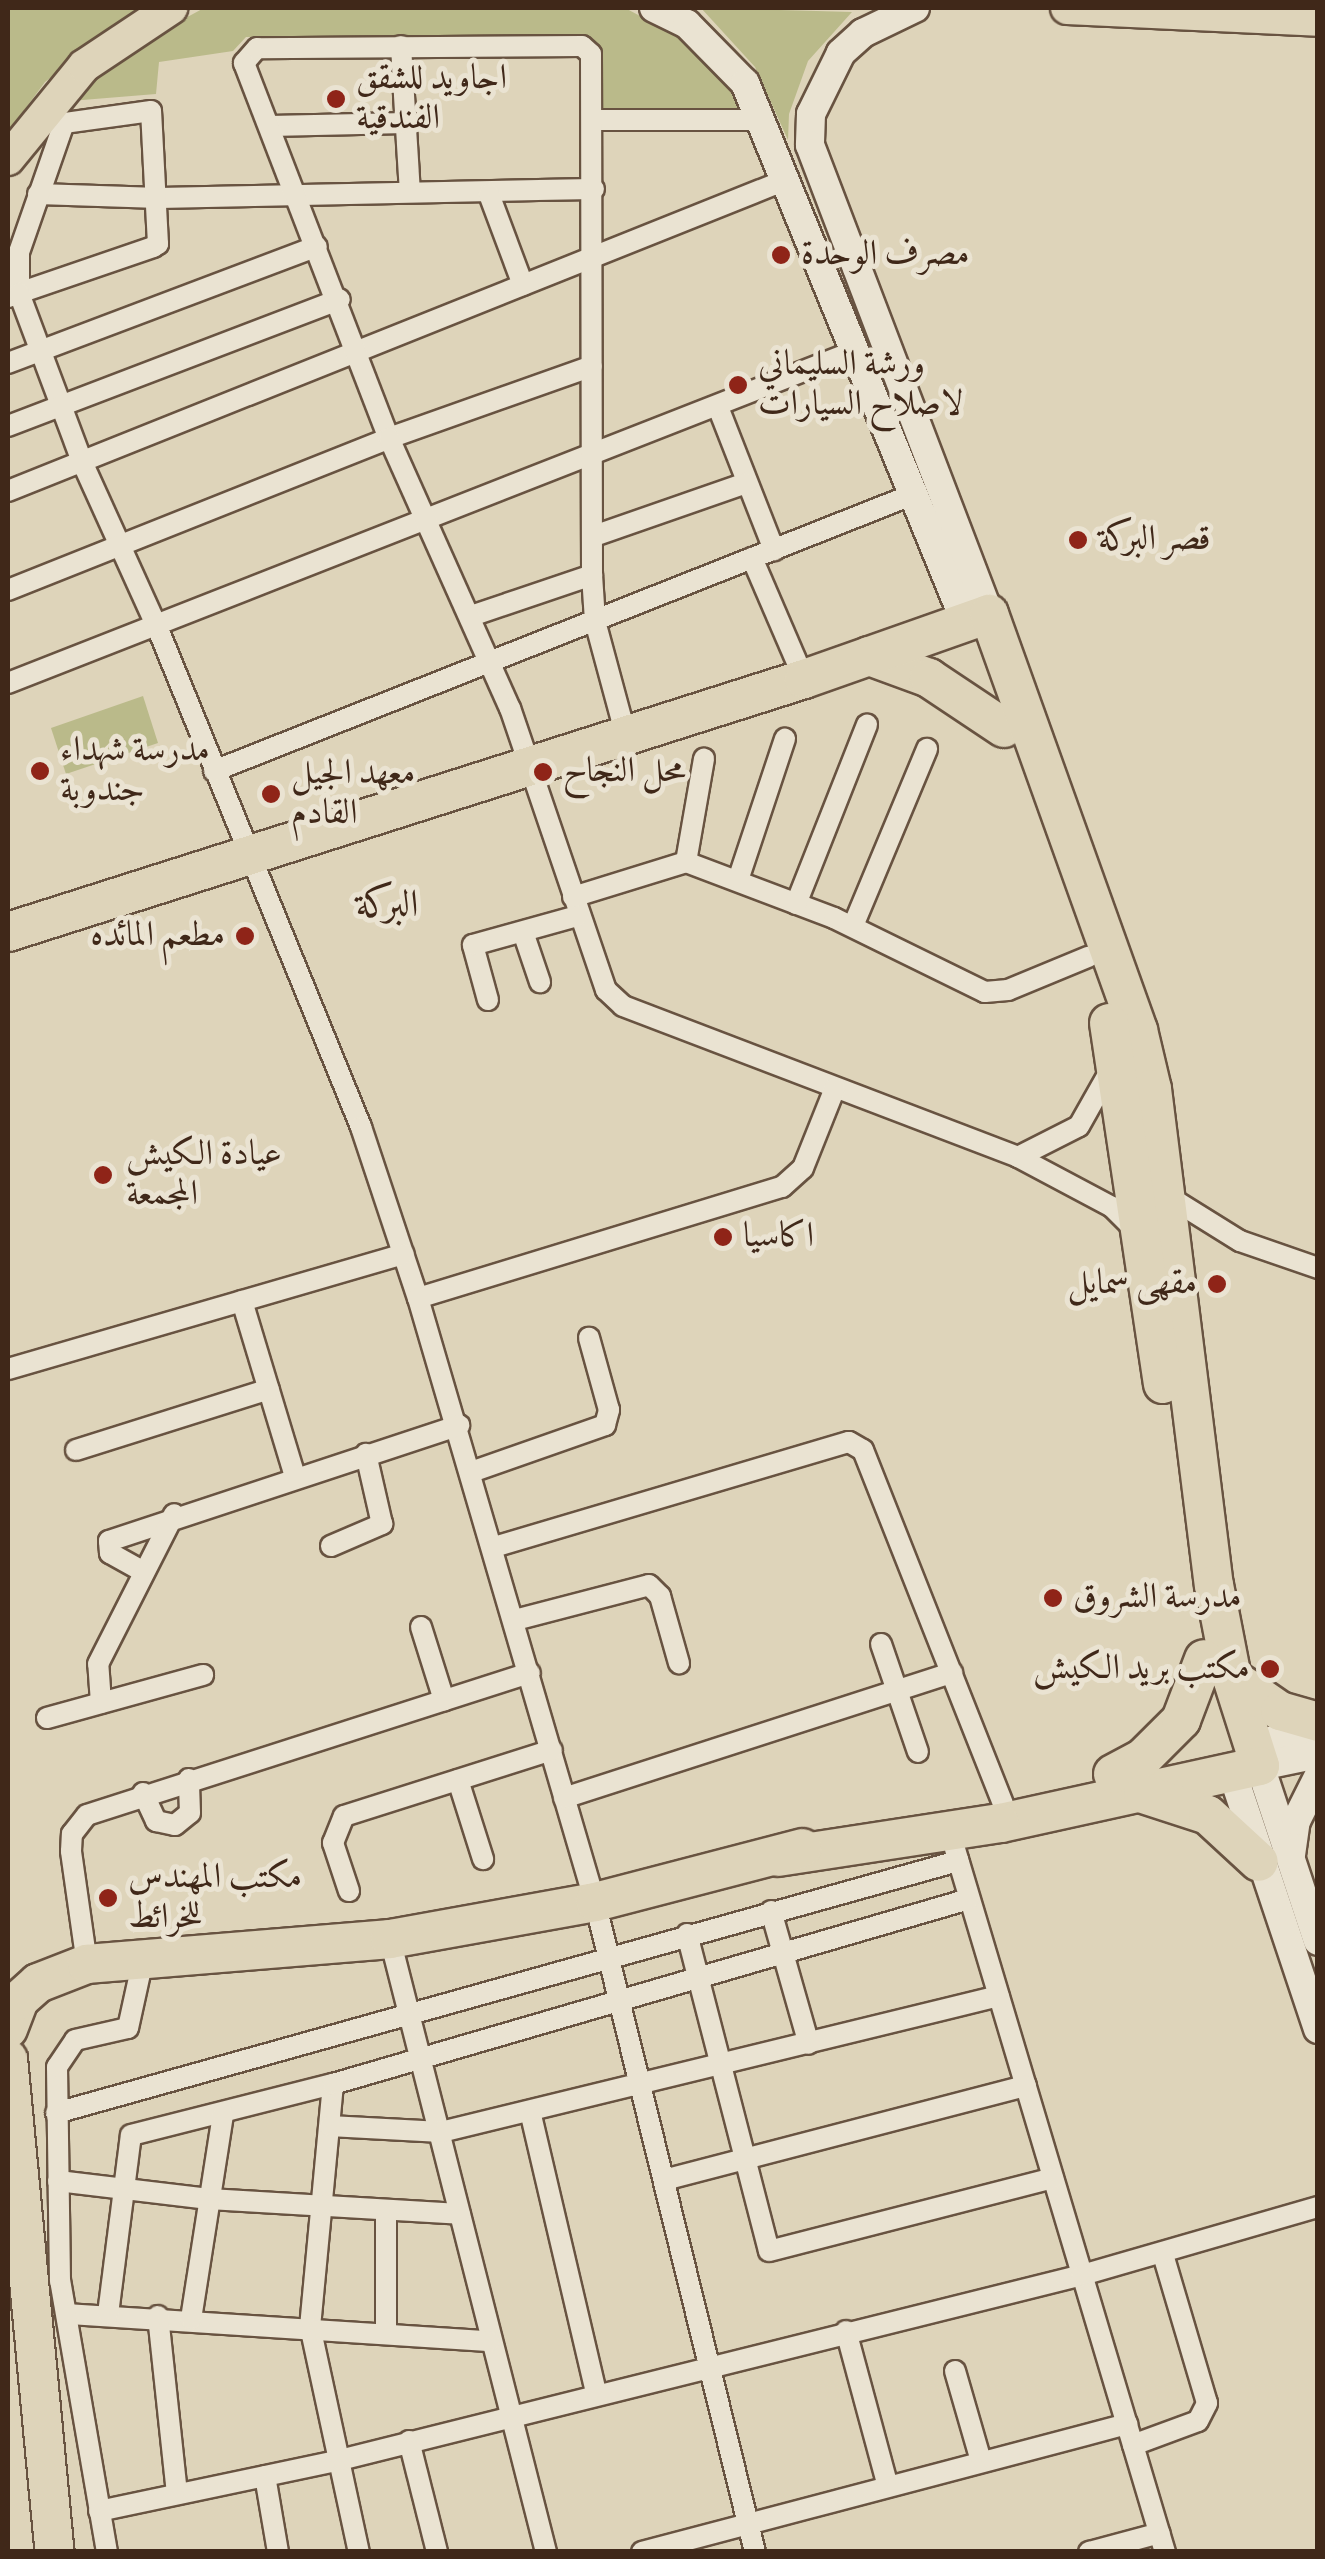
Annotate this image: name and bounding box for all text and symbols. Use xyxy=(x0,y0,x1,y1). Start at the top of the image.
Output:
place label: اجاويد للشقق الفندقية xyxy=(356,58,507,140)
marker: اجاويد للشقق الفندقية xyxy=(325,88,347,110)
place label: مصرف الوحدة xyxy=(801,234,970,276)
marker: مصرف الوحدة xyxy=(770,244,792,266)
place label: ورشة السليماني لاصلاح السيارات xyxy=(758,344,963,426)
marker: ورشة السليماني لاصلاح السيارات xyxy=(727,374,749,396)
place label: قصر البركة xyxy=(1098,519,1211,561)
marker: قصر البركة xyxy=(1067,529,1089,551)
place label: مدرسة شهداء جندوبة xyxy=(60,730,210,812)
place label: محل النجاح xyxy=(563,751,686,793)
place label: معهد الجيل القادم xyxy=(291,753,415,835)
marker: مدرسة شهداء جندوبة xyxy=(29,760,51,782)
marker: محل النجاح xyxy=(532,761,554,783)
marker: معهد الجيل القادم xyxy=(260,783,282,805)
district label: البركة xyxy=(355,884,419,930)
place label: مطعم المائده xyxy=(90,915,225,957)
marker: مطعم المائده xyxy=(234,925,256,947)
place label: عيادة الكيش المجمعة xyxy=(126,1134,282,1216)
marker: عيادة الكيش المجمعة xyxy=(90,1162,116,1188)
place label: اكاسيا xyxy=(743,1216,814,1258)
marker: اكاسيا xyxy=(712,1226,734,1248)
place label: مقهى سمايل xyxy=(1067,1263,1197,1305)
marker: مقهى سمايل xyxy=(1206,1273,1228,1295)
place label: مدرسة الشروق xyxy=(1073,1577,1242,1619)
marker: مدرسة الشروق xyxy=(1042,1587,1064,1609)
place label: مكتب بريد الكيش xyxy=(1033,1648,1250,1690)
marker: مكتب بريد الكيش xyxy=(1259,1658,1281,1680)
place label: مكتب المهندس للخرائط xyxy=(128,1857,302,1939)
marker: مكتب المهندس للخرائط xyxy=(97,1887,119,1909)

